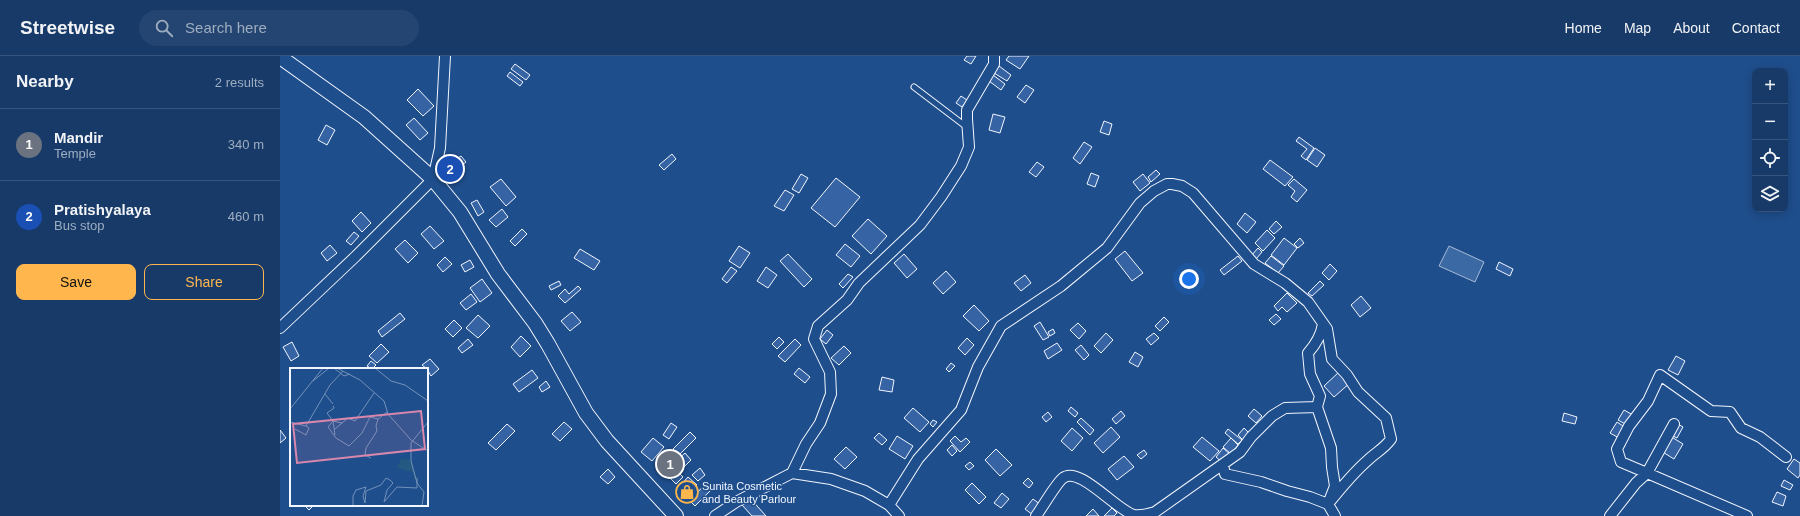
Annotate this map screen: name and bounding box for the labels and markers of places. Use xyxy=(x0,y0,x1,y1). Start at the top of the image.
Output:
pin: 2 xyxy=(437,154,463,184)
pin: 1 xyxy=(657,449,683,479)
shop icon: Sunita Cosmetic and Beauty Parlour xyxy=(674,479,700,505)
place label: Sunita Cosmetic and Beauty Parlour xyxy=(702,480,797,505)

